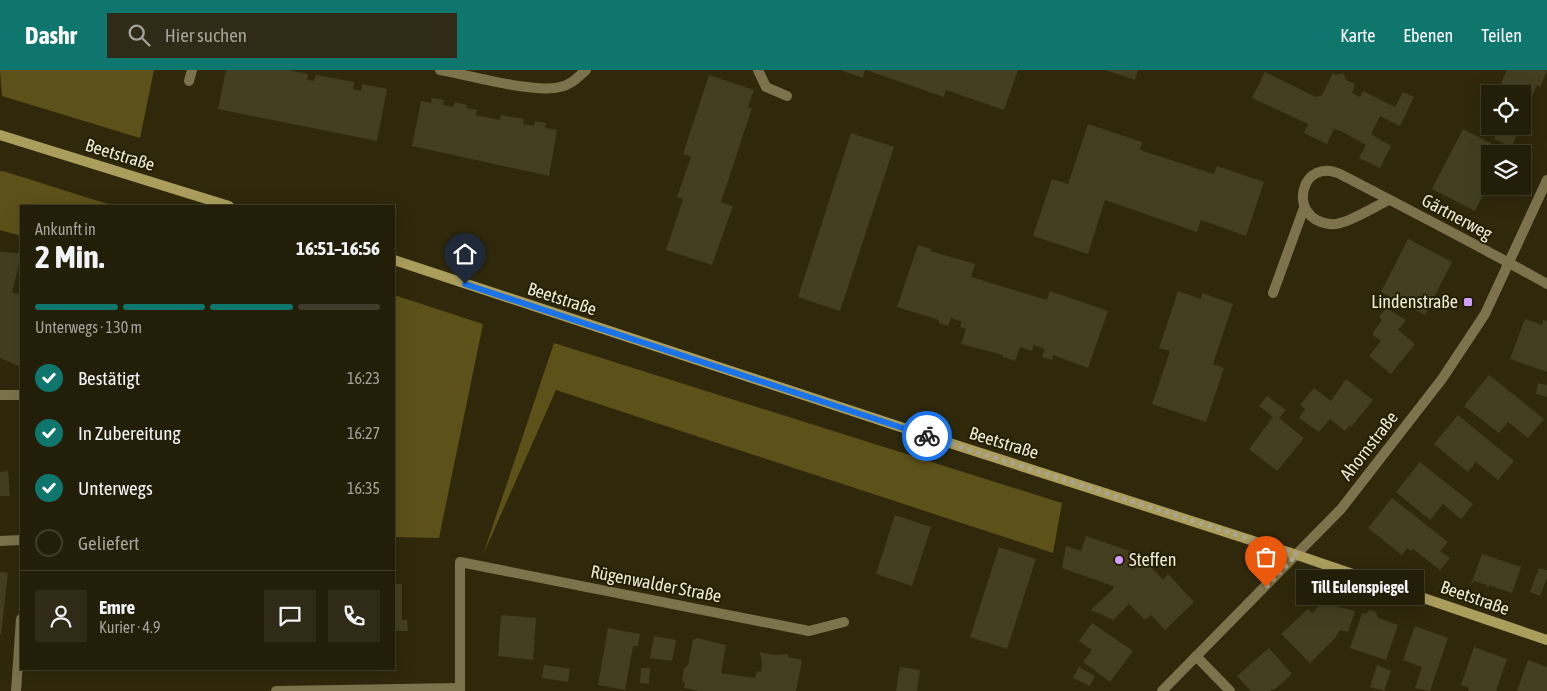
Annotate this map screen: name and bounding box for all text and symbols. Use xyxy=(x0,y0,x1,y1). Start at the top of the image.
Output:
search box xyxy=(107,13,457,58)
icon: search xyxy=(125,21,153,49)
text: Dashr xyxy=(25,22,77,49)
text: Hier suchen xyxy=(165,24,247,46)
text: Karte xyxy=(1340,25,1375,46)
text: Ebenen xyxy=(1403,25,1453,46)
text: Teilen xyxy=(1481,25,1522,46)
map controls xyxy=(1481,85,1531,195)
button: locate xyxy=(1481,85,1531,135)
street label: Beetstraße xyxy=(83,134,157,175)
button: layers xyxy=(1481,145,1531,195)
street label: Gärtnerweg xyxy=(1418,189,1496,244)
text: Ankunft in xyxy=(35,220,96,238)
pin xyxy=(444,233,486,284)
text: 16:51–16:56 xyxy=(296,237,380,259)
text: 2 Min. xyxy=(35,238,104,275)
icon: home xyxy=(451,240,479,268)
street label: Beetstraße xyxy=(525,277,599,320)
place label: Lindenstraße xyxy=(1371,291,1458,312)
marker: Lindenstraße xyxy=(1462,296,1474,308)
text: Unterwegs · 130 m xyxy=(35,318,142,336)
icon: check xyxy=(35,364,63,392)
text: Bestätigt xyxy=(78,367,140,389)
text: 16:23 xyxy=(347,369,380,387)
street label: Ahornstraße xyxy=(1335,407,1402,484)
courier xyxy=(902,411,952,461)
icon: check xyxy=(35,419,63,447)
text: In Zubereitung xyxy=(78,422,181,444)
icon: bike xyxy=(913,422,941,450)
street label: Beetstraße xyxy=(967,422,1041,463)
text: 16:27 xyxy=(347,424,380,442)
icon: check xyxy=(35,474,63,502)
text: Unterwegs xyxy=(78,477,153,499)
text: 16:35 xyxy=(347,479,380,497)
text: Geliefert xyxy=(78,532,139,554)
pin xyxy=(1245,536,1287,587)
icon: bag xyxy=(1252,543,1280,571)
place label: Steffen xyxy=(1129,549,1176,570)
marker: Steffen xyxy=(1113,554,1125,566)
street label: Rügenwalder Straße xyxy=(589,561,723,606)
callout: Till Eulenspiegel xyxy=(1296,570,1424,604)
street label: Beetstraße xyxy=(1438,576,1512,619)
text: Till Eulenspiegel xyxy=(1312,578,1408,596)
button: person xyxy=(35,590,87,642)
button: chat xyxy=(264,590,316,642)
button: phone xyxy=(328,590,380,642)
text: Emre xyxy=(99,596,135,618)
text: Kurier · 4.9 xyxy=(99,618,161,636)

